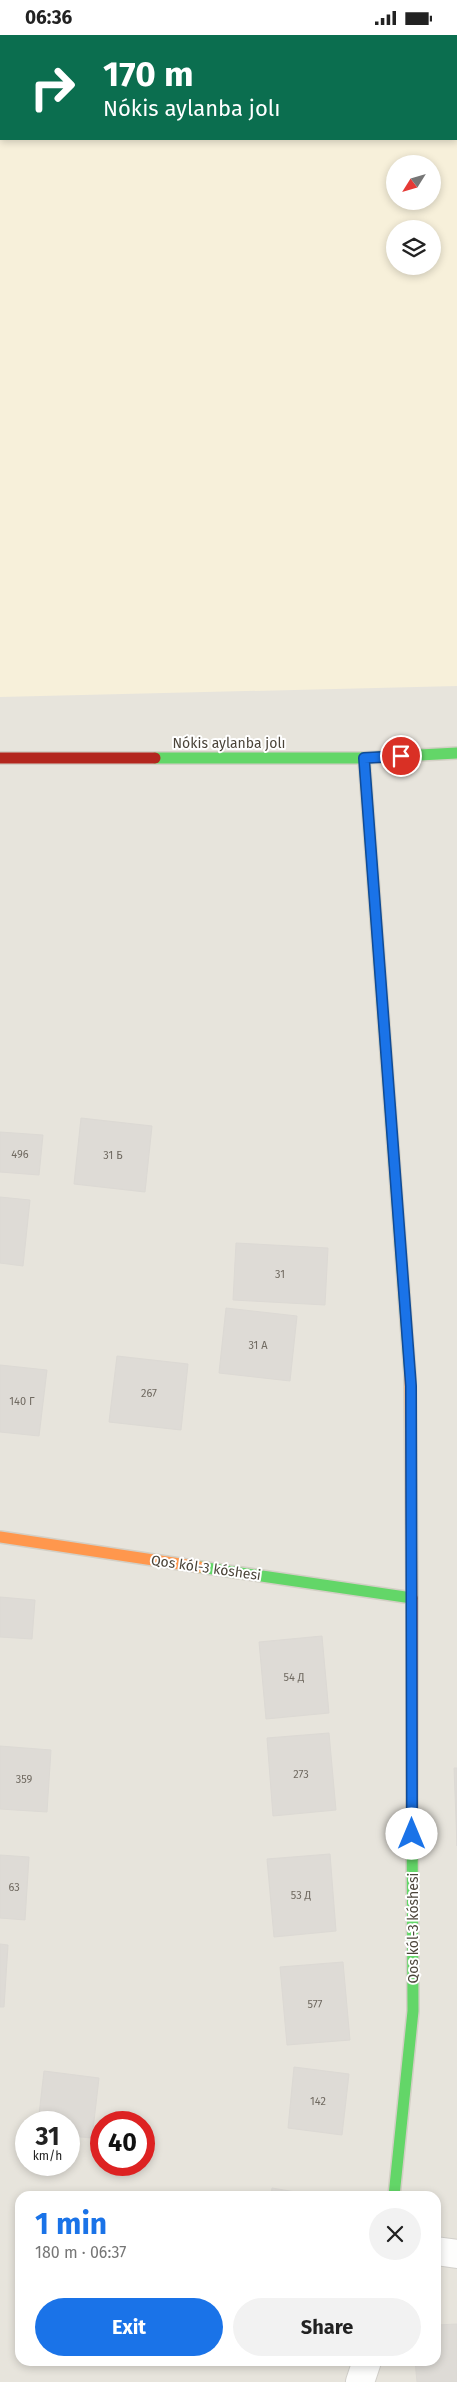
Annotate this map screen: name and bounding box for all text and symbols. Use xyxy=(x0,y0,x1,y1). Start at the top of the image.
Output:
text: 06:36 xyxy=(25,6,72,29)
text: 170 m xyxy=(103,53,194,95)
icon: right xyxy=(20,55,85,120)
text: Nókis aylanba jolı xyxy=(103,95,280,122)
north arrow xyxy=(386,155,441,210)
map controls xyxy=(386,155,441,275)
button: layers xyxy=(386,220,441,275)
street label: Nókis aylanba jolı xyxy=(173,735,285,752)
pin xyxy=(380,735,422,777)
icon: arrive xyxy=(387,742,415,770)
house number: 496 xyxy=(11,1148,29,1161)
house number: 31 Б xyxy=(103,1149,123,1162)
house number: 31 xyxy=(275,1268,285,1281)
house number: 31 А xyxy=(248,1339,268,1352)
house number: 267 xyxy=(141,1387,157,1400)
house number: 140 Г xyxy=(9,1395,35,1408)
street label: Qos kól-3 kóshesi xyxy=(150,1552,262,1584)
house number: 54 Д xyxy=(284,1671,305,1684)
house number: 273 xyxy=(293,1768,309,1781)
house number: 359 xyxy=(16,1773,33,1786)
position arrow xyxy=(385,1807,437,1859)
street label: Qos kól-3 kóshesi xyxy=(405,1873,422,1983)
house number: 63 xyxy=(8,1881,20,1894)
house number: 53 Д xyxy=(291,1889,312,1902)
house number: 577 xyxy=(307,1998,323,2011)
house number: 142 xyxy=(310,2095,326,2108)
speed limit sign: 40 xyxy=(90,2111,155,2176)
text: 31 xyxy=(35,2122,60,2152)
text: km/h xyxy=(33,2149,62,2163)
text: 1 min xyxy=(35,2206,107,2242)
button: close xyxy=(369,2208,421,2260)
text: 180 m · 06:37 xyxy=(35,2243,126,2262)
button: Exit xyxy=(35,2298,223,2356)
button: Share xyxy=(233,2298,421,2356)

